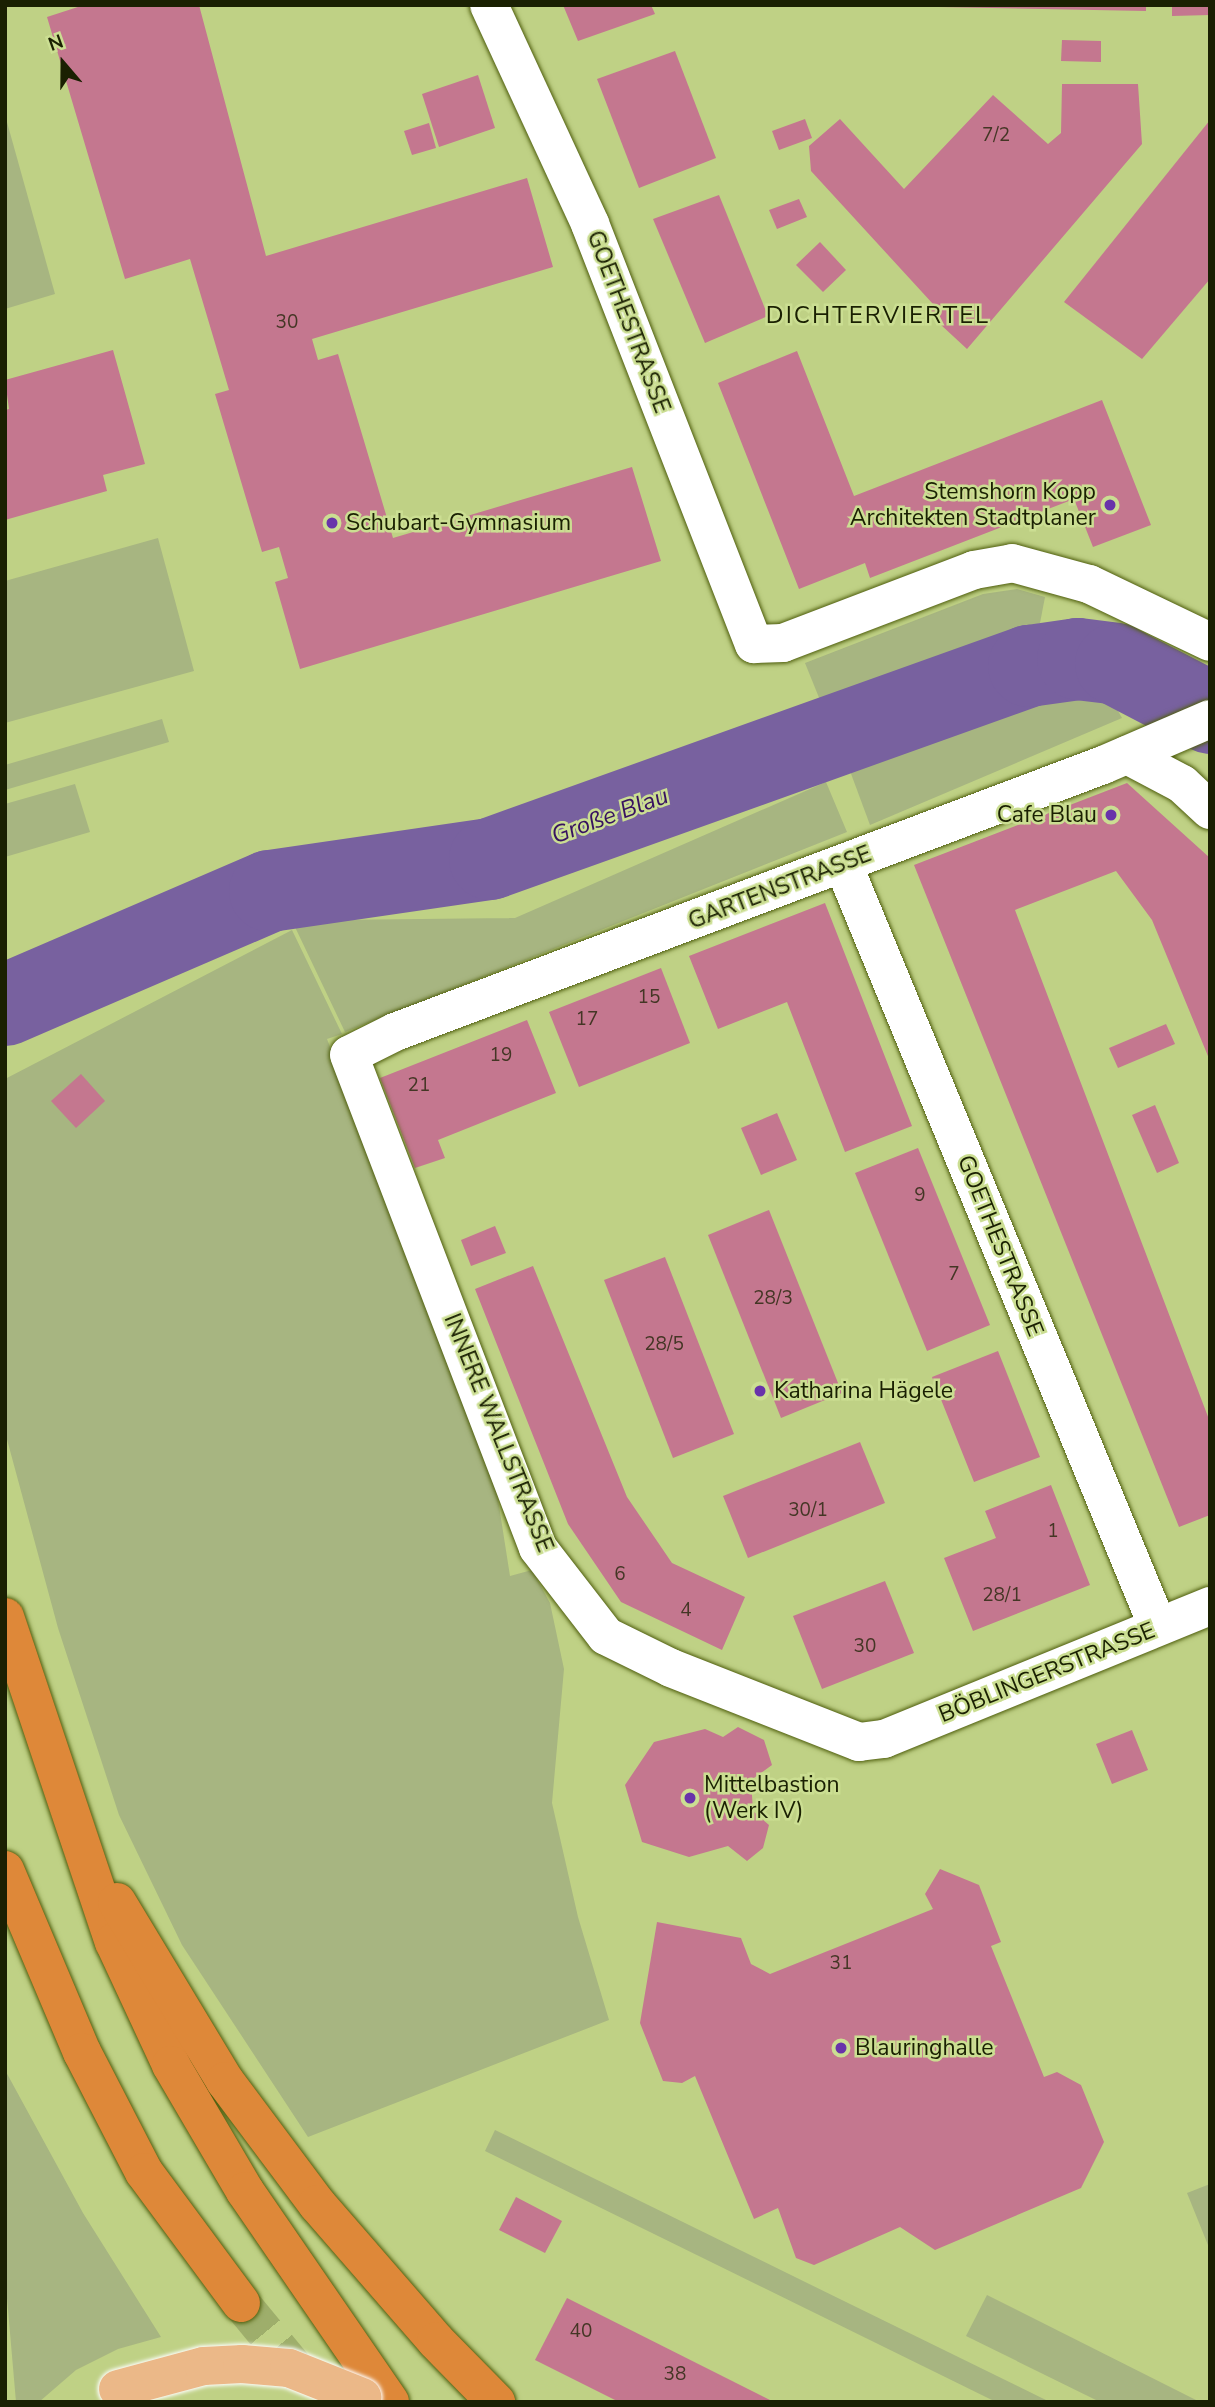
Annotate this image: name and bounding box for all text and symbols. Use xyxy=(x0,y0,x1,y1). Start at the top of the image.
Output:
north arrow xyxy=(28,28,98,98)
text: N xyxy=(45,29,67,58)
house number: 7/2 xyxy=(982,125,1010,147)
street label: GOETHESTRASSE xyxy=(581,227,675,417)
district label: DICHTERVIERTEL xyxy=(768,302,988,330)
house number: 30 xyxy=(276,312,298,334)
place label: Stemshorn Kopp Architekten Stadtplaner xyxy=(850,478,1096,532)
marker: Stemshorn Kopp Architekten Stadtplaner xyxy=(1102,497,1118,513)
place label: Schubart-Gymnasium xyxy=(346,509,571,537)
marker: Schubart-Gymnasium xyxy=(324,515,340,531)
water label: Große Blau xyxy=(548,782,672,850)
place label: Cafe Blau xyxy=(997,801,1097,829)
marker: Cafe Blau xyxy=(1103,807,1119,823)
street label: GARTENSTRASSE xyxy=(685,840,875,936)
house number: 15 xyxy=(638,987,660,1009)
house number: 17 xyxy=(576,1009,598,1031)
house number: 19 xyxy=(490,1045,512,1067)
house number: 21 xyxy=(408,1075,430,1097)
street label: GOETHESTRASSE xyxy=(951,1151,1049,1341)
house number: 9 xyxy=(914,1185,926,1207)
house number: 7 xyxy=(948,1264,960,1286)
house number: 28/3 xyxy=(753,1288,793,1310)
street label: INNERE WALLSTRASSE xyxy=(438,1310,558,1556)
house number: 28/5 xyxy=(644,1334,684,1356)
place label: Katharina Hägele xyxy=(774,1377,953,1405)
marker: Katharina Hägele xyxy=(752,1383,768,1399)
house number: 30/1 xyxy=(788,1500,828,1522)
house number: 1 xyxy=(1047,1521,1059,1543)
house number: 6 xyxy=(614,1564,626,1586)
house number: 28/1 xyxy=(982,1585,1022,1607)
house number: 4 xyxy=(680,1600,692,1622)
street label: BÖBLINGERSTRASSE xyxy=(935,1617,1159,1729)
house number: 30 xyxy=(854,1636,876,1658)
place label: Mittelbastion (Werk IV) xyxy=(704,1771,840,1825)
marker: Mittelbastion (Werk IV) xyxy=(682,1790,698,1806)
house number: 31 xyxy=(830,1953,852,1975)
place label: Blauringhalle xyxy=(855,2034,994,2062)
marker: Blauringhalle xyxy=(833,2040,849,2056)
house number: 40 xyxy=(570,2321,592,2343)
house number: 38 xyxy=(664,2364,686,2386)

